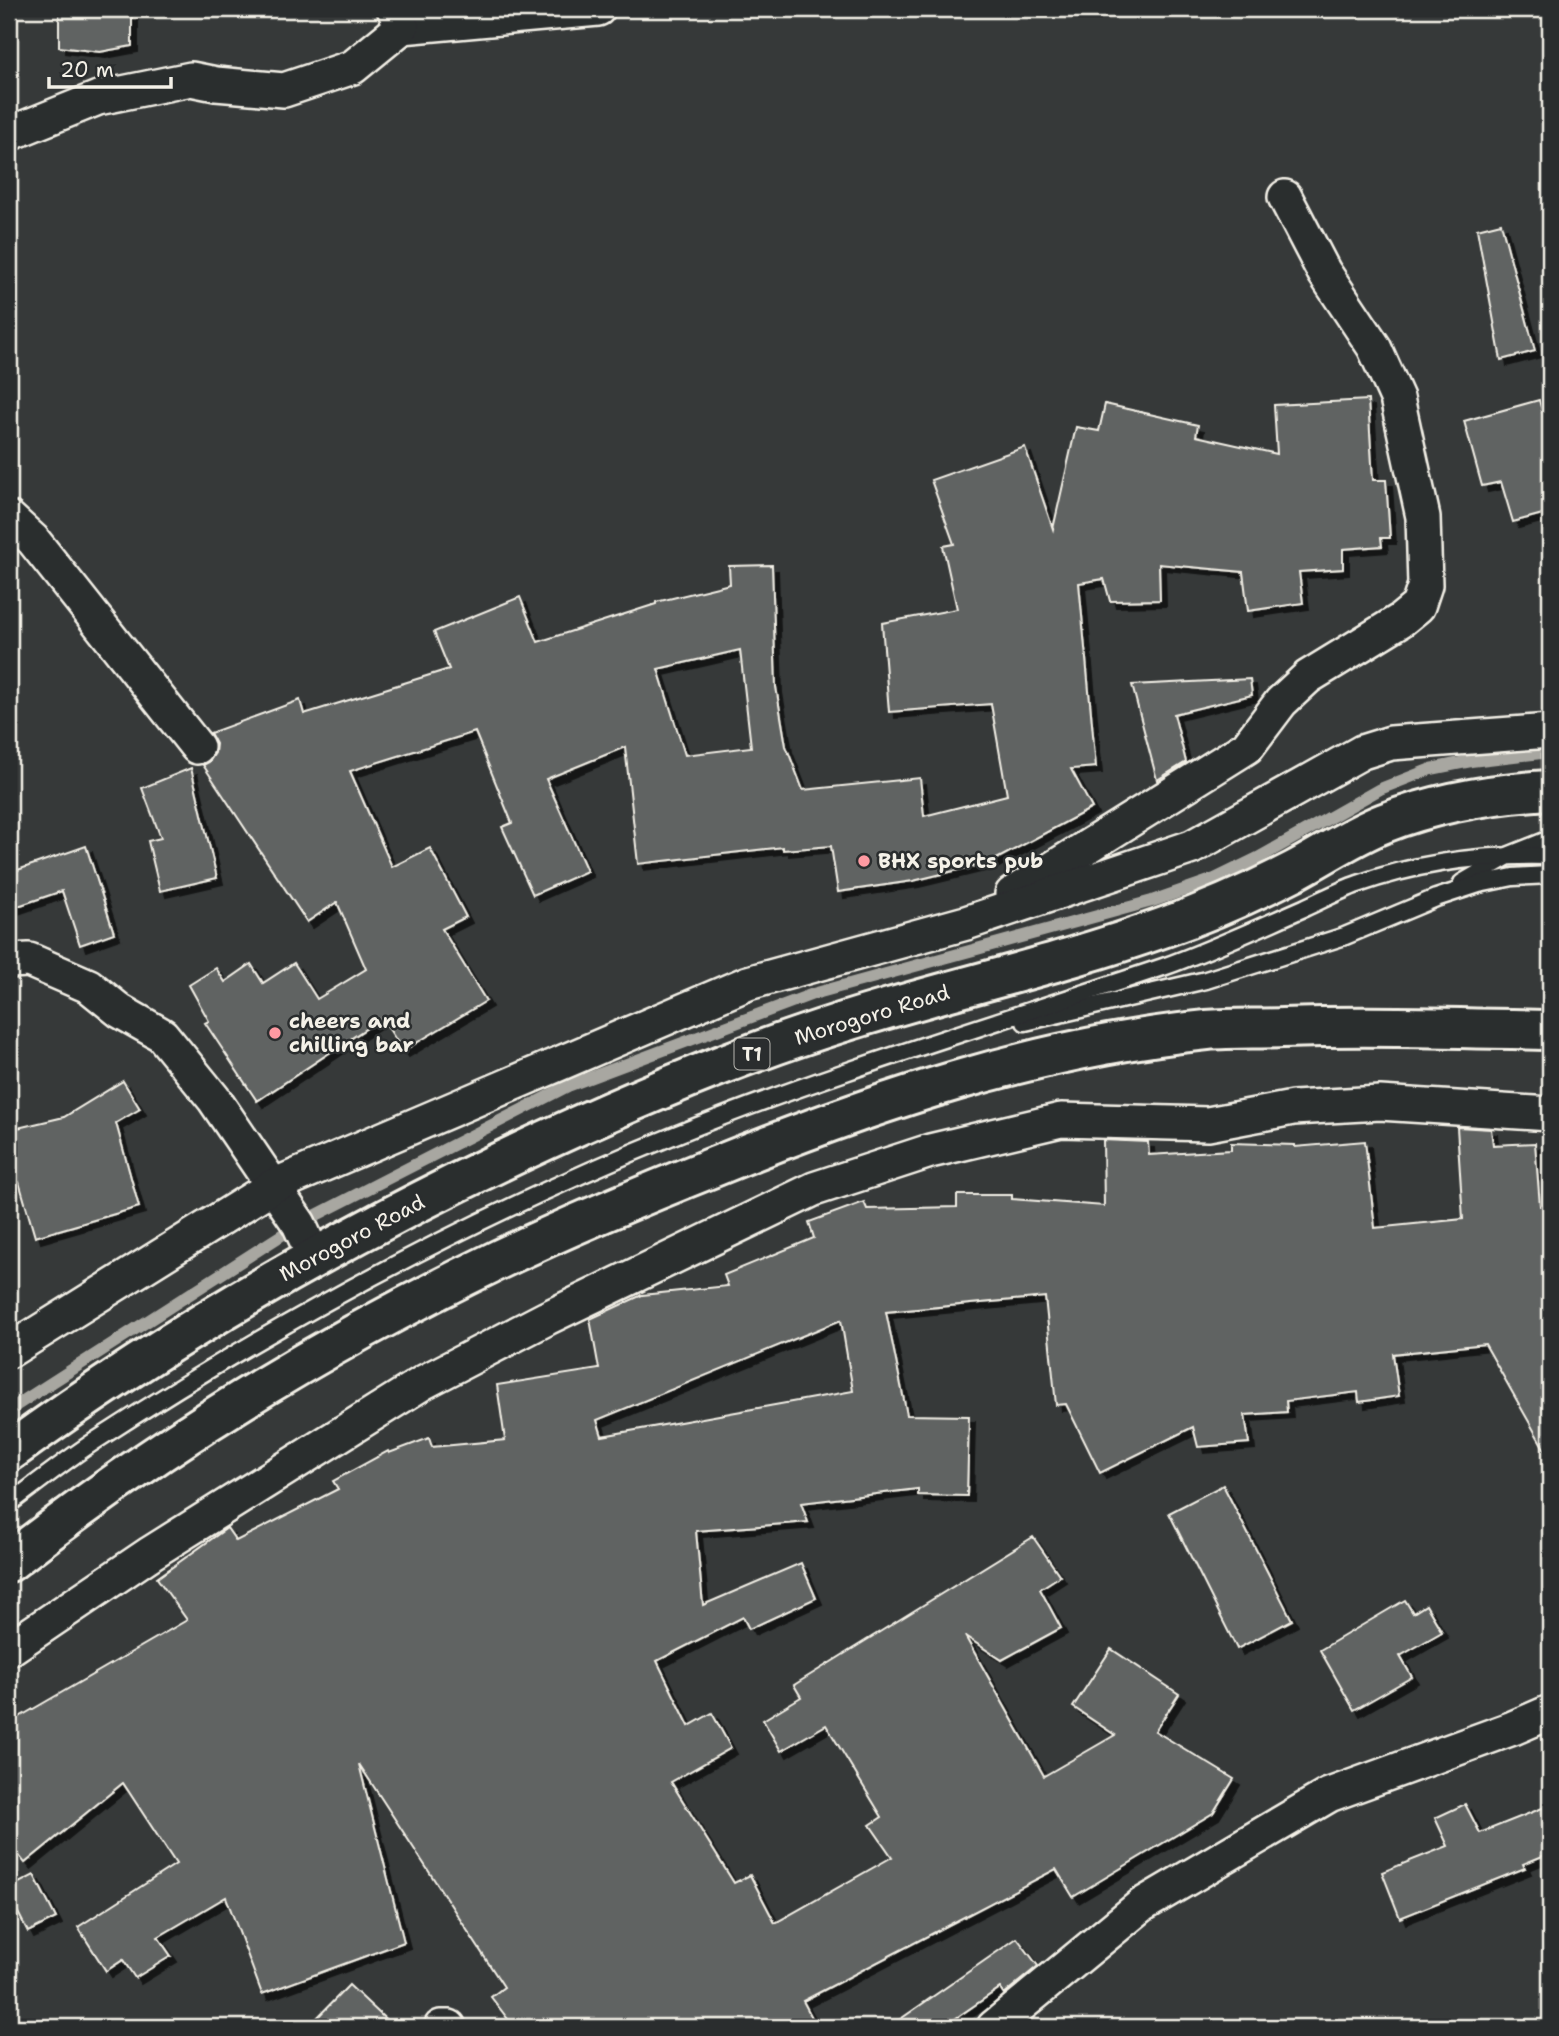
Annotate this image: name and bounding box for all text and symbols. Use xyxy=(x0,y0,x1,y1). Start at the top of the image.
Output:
scale bar xyxy=(49,46,172,90)
text: 20 m xyxy=(60,56,114,84)
place label: BHX sports pub xyxy=(878,847,1043,875)
marker: BHX sports pub xyxy=(856,853,872,869)
street label: Morogoro Road xyxy=(791,978,953,1052)
place label: cheers and chilling bar xyxy=(289,1007,414,1059)
marker: cheers and chilling bar xyxy=(267,1025,283,1041)
road number: T1 xyxy=(734,1038,770,1070)
street label: Morogoro Road xyxy=(274,1188,430,1288)

